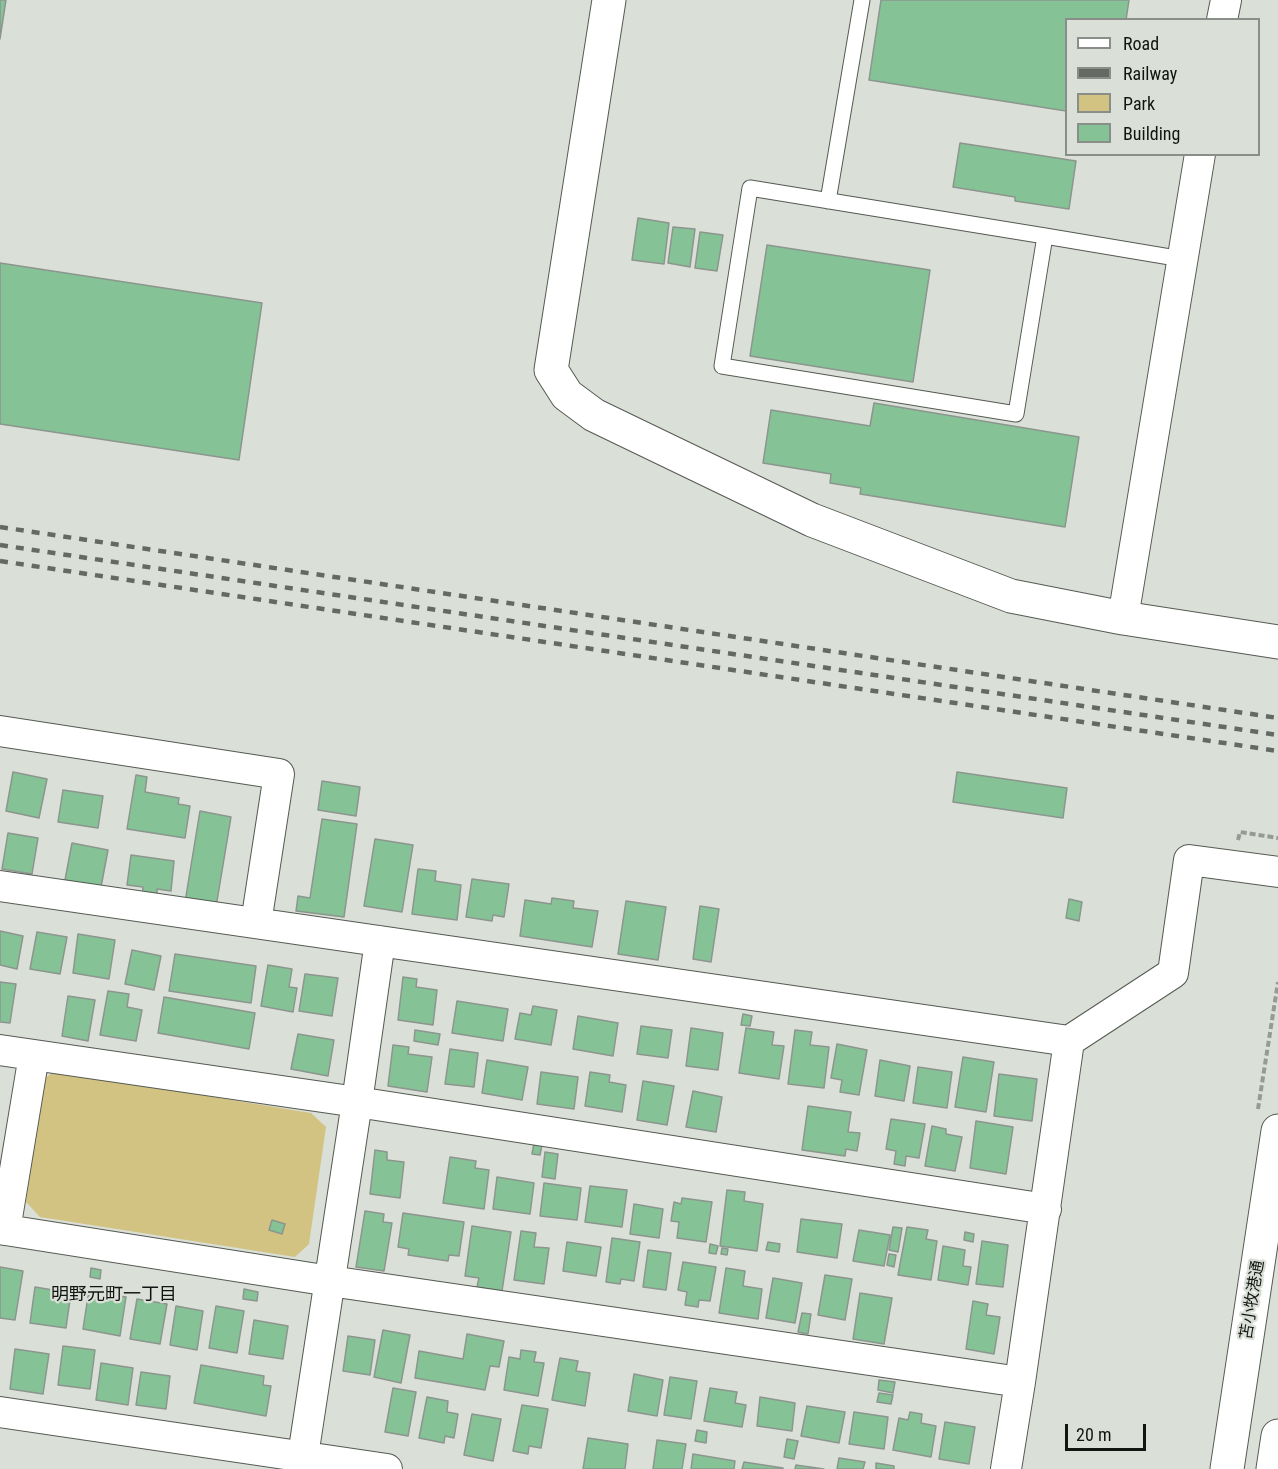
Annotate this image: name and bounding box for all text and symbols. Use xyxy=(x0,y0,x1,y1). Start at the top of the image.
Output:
legend xyxy=(1065,18,1260,156)
text: Road xyxy=(1123,33,1159,54)
text: Railway xyxy=(1123,63,1177,84)
text: Park xyxy=(1123,93,1155,114)
text: Building xyxy=(1123,123,1180,144)
street label: 苫小牧港通 xyxy=(1237,1259,1269,1341)
district label: 明野元町一丁目 xyxy=(51,1284,177,1306)
scale bar xyxy=(1068,1412,1149,1450)
text: 20 m xyxy=(1076,1424,1111,1445)

